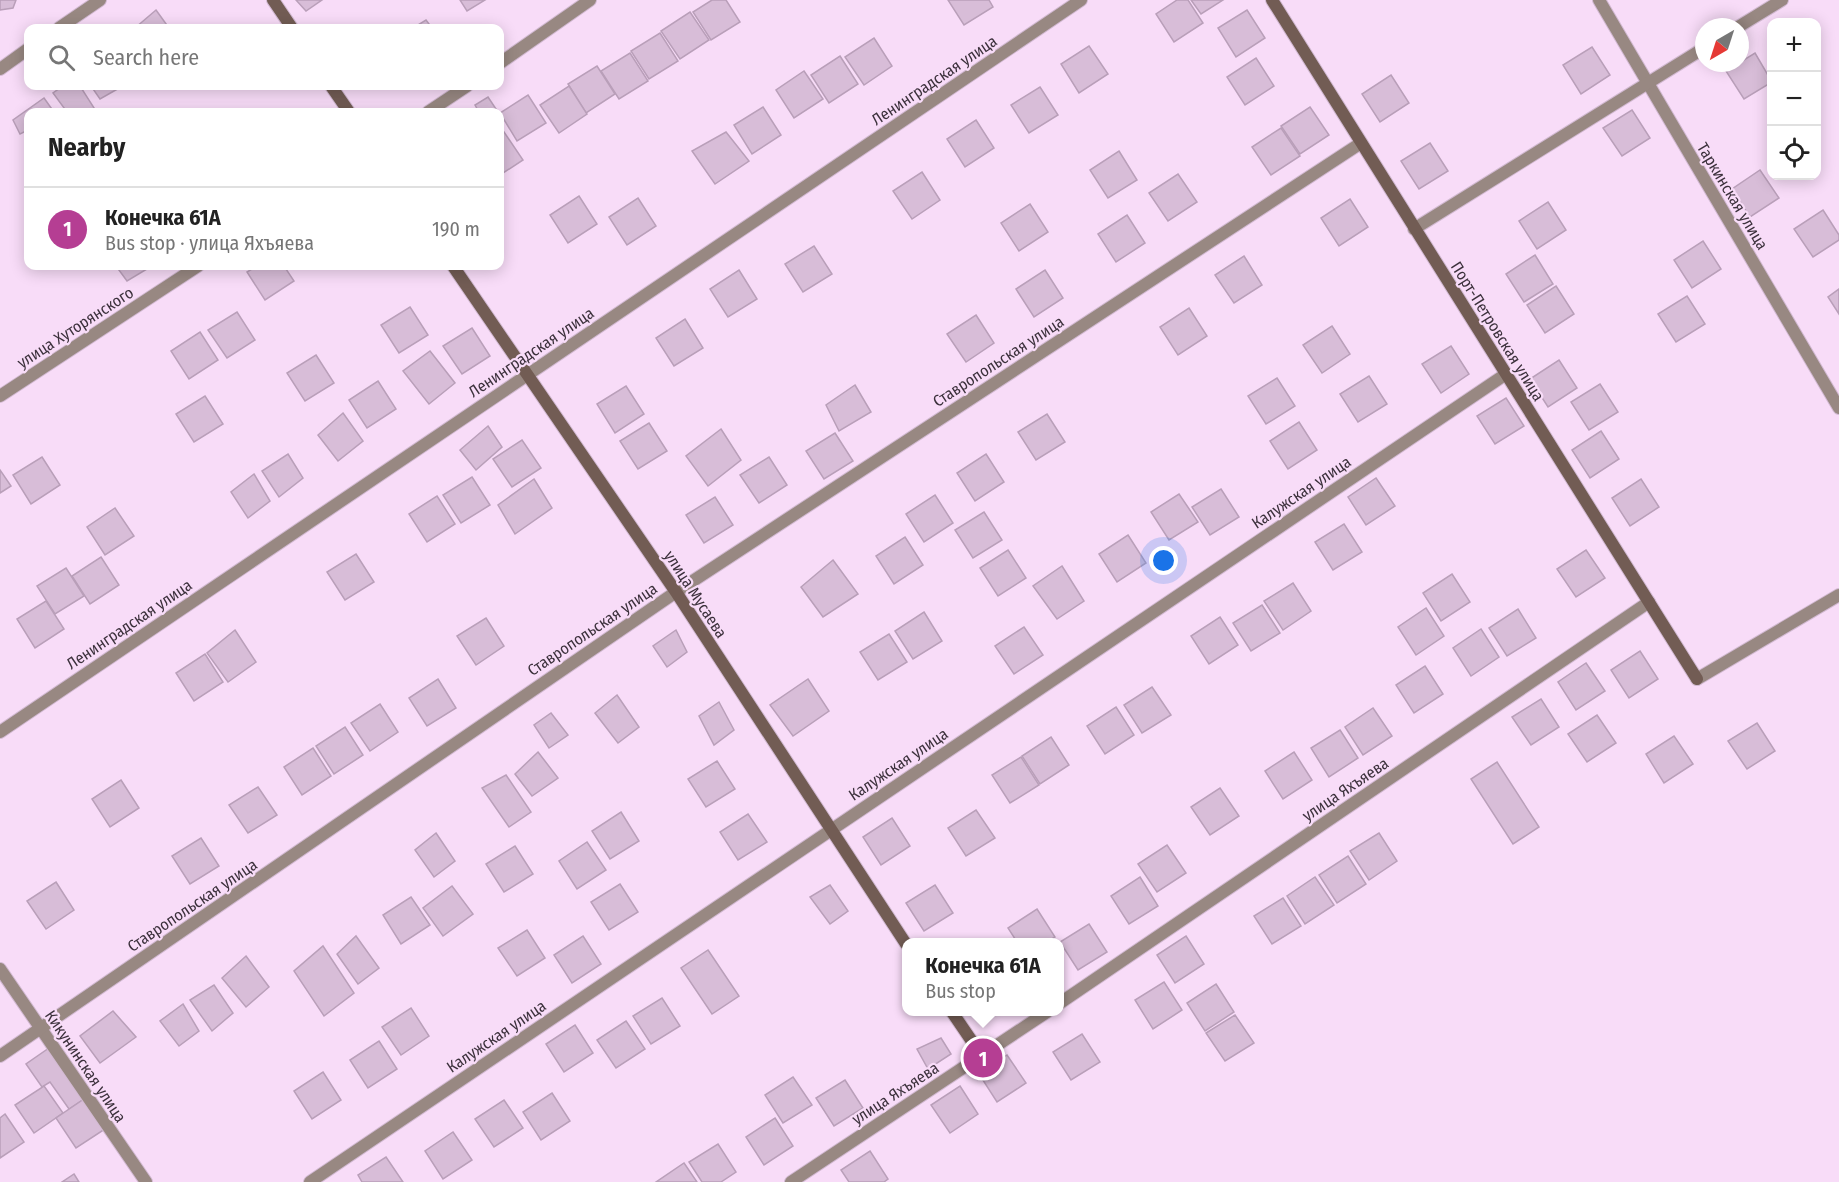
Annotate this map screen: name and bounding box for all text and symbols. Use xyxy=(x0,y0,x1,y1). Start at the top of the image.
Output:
north arrow xyxy=(1695,18,1749,72)
map controls xyxy=(1767,18,1821,180)
button: + xyxy=(1767,18,1821,72)
search box xyxy=(24,24,504,90)
street label: Ленинградская улица xyxy=(868,31,1001,129)
icon: search xyxy=(45,41,78,74)
text: Search here xyxy=(93,44,199,71)
button: − xyxy=(1767,72,1821,126)
button: locate xyxy=(1767,126,1821,180)
text: Nearby xyxy=(48,132,125,163)
street label: Таркинская улица xyxy=(1693,139,1772,253)
text: Конечка 61А xyxy=(105,204,221,231)
text: 1 xyxy=(63,217,72,241)
text: 190 m xyxy=(432,217,480,241)
text: Bus stop · улица Яхъяева xyxy=(105,231,314,255)
street label: Порт-Петровская улица xyxy=(1447,258,1548,405)
street label: улица Хуторянского xyxy=(14,283,137,372)
street label: Ленинградская улица xyxy=(465,303,598,401)
street label: Ставропольская улица xyxy=(929,312,1067,411)
street label: Калужская улица xyxy=(1248,452,1355,533)
your location xyxy=(1149,546,1178,575)
street label: улица Мусаева xyxy=(660,547,731,642)
street label: Ленинградская улица xyxy=(63,575,196,673)
street label: Ставропольская улица xyxy=(524,579,661,680)
street label: Калужская улица xyxy=(845,724,952,805)
street label: улица Яхъяева xyxy=(1299,754,1392,825)
street label: Ставропольская улица xyxy=(124,855,261,956)
popup xyxy=(902,938,1064,1016)
text: Конечка 61А xyxy=(925,952,1041,979)
text: Bus stop xyxy=(925,979,996,1003)
street label: Калужская улица xyxy=(443,996,550,1077)
street label: Кикунинская улица xyxy=(41,1007,130,1126)
pin: 1 xyxy=(964,1036,1002,1080)
street label: улица Яхъяева xyxy=(848,1058,942,1129)

